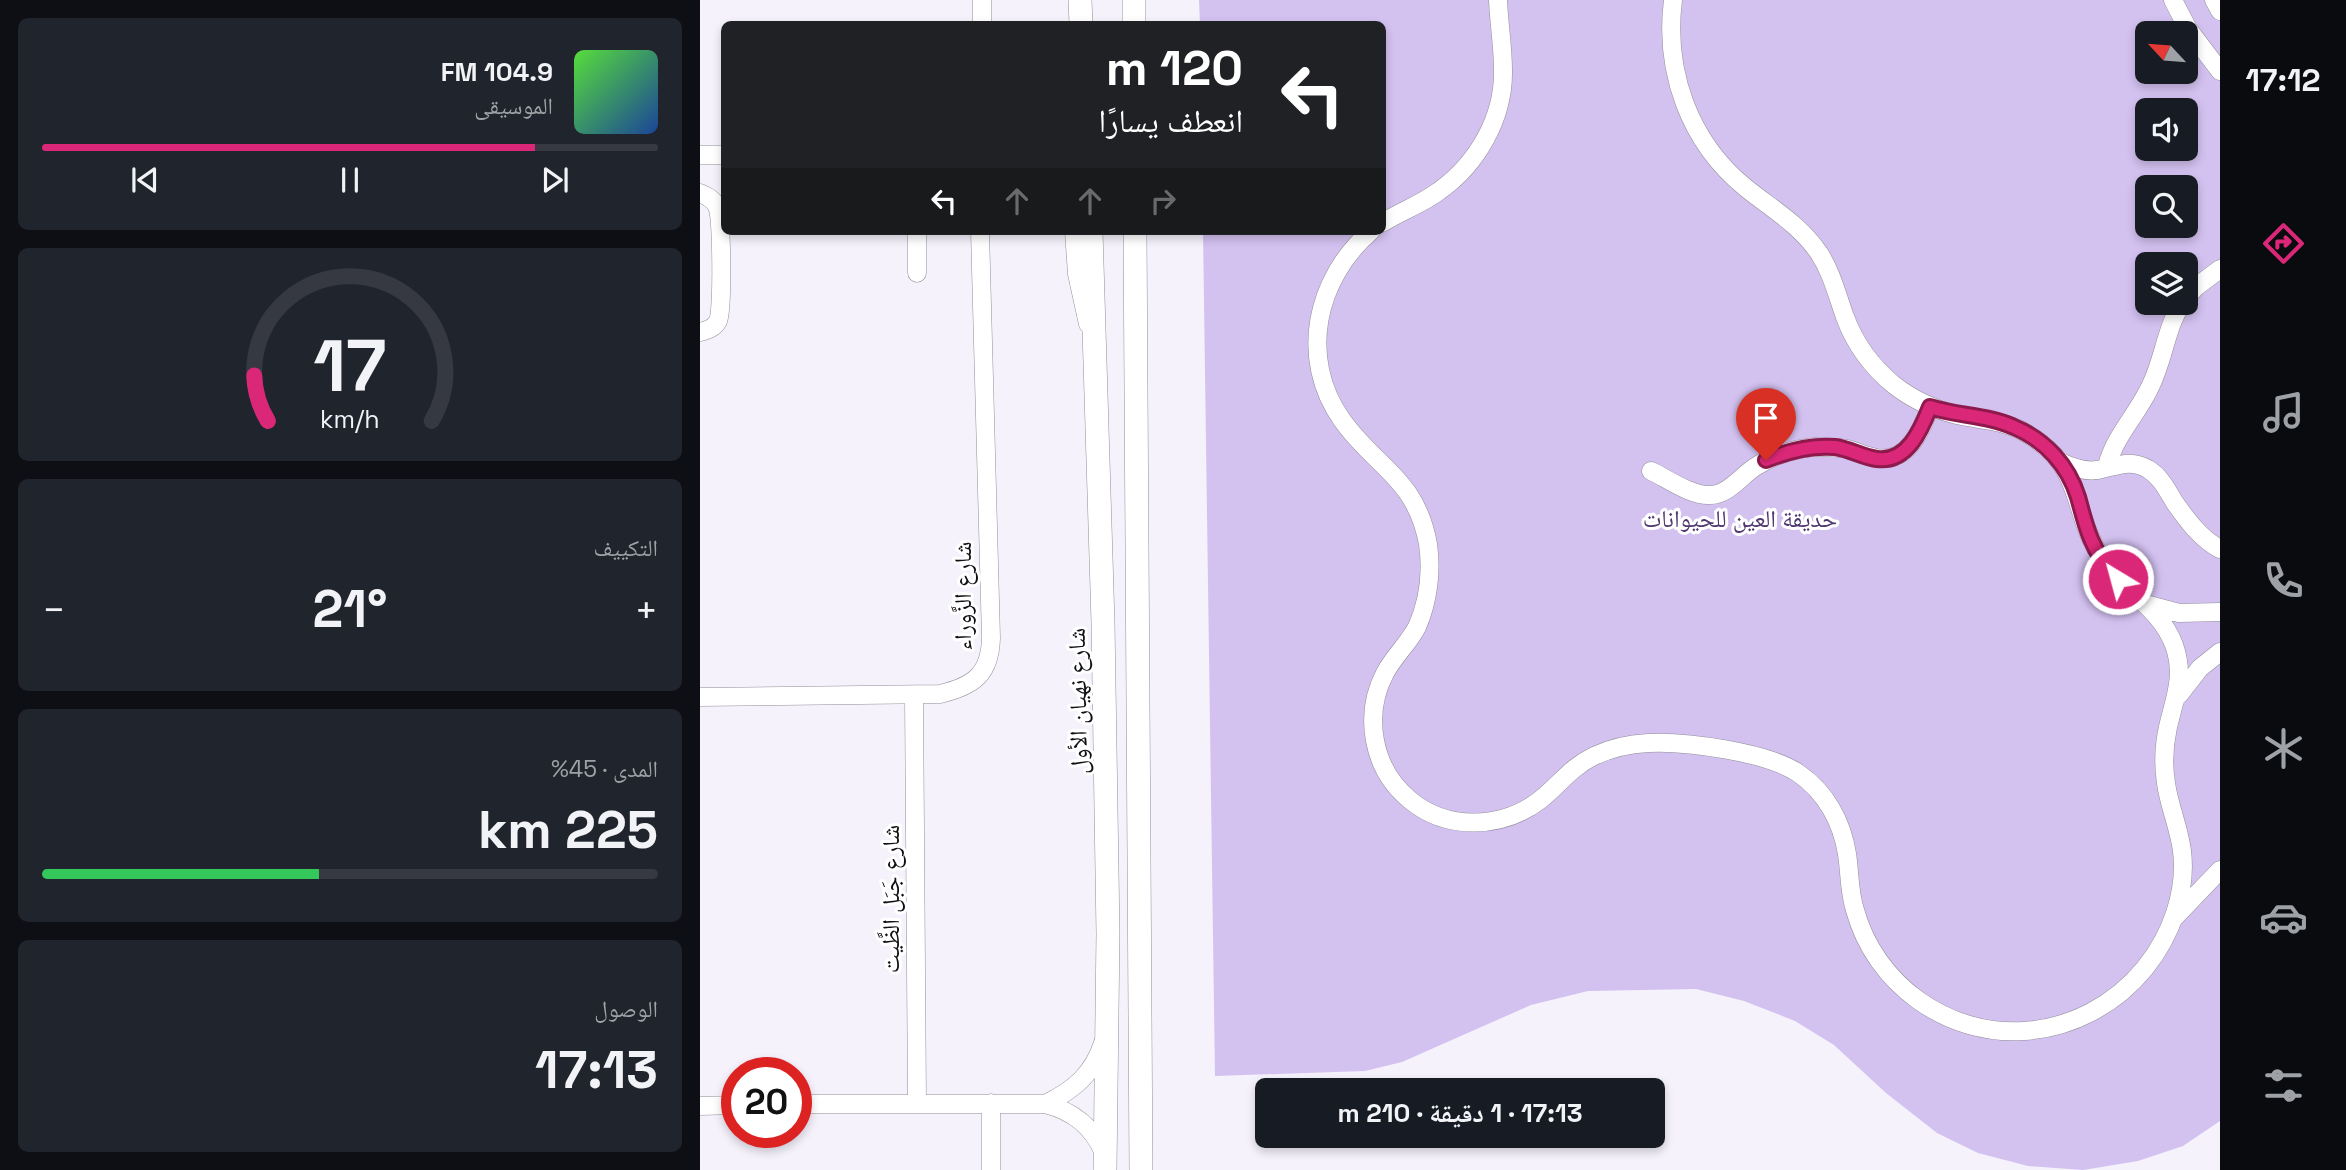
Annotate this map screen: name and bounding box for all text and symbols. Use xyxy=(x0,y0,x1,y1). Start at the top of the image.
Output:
north arrow xyxy=(2135,21,2198,84)
map controls xyxy=(2135,21,2198,315)
text: 120 m xyxy=(1106,37,1243,99)
icon: left xyxy=(1267,49,1358,140)
text: 104.9 FM xyxy=(441,55,553,89)
text: 17:12 xyxy=(2245,60,2321,100)
text: الموسيقى xyxy=(474,91,553,121)
button: sound xyxy=(2135,98,2198,161)
text: انعطف يسارًا xyxy=(1099,101,1243,141)
icon: previous xyxy=(126,161,164,199)
icon: pause xyxy=(331,161,369,199)
icon: next xyxy=(536,161,574,199)
button: search xyxy=(2135,175,2198,238)
icon: left xyxy=(925,182,963,220)
icon: ahead xyxy=(998,182,1036,220)
icon: ahead xyxy=(1071,182,1109,220)
icon: right xyxy=(1144,182,1182,220)
icon: directions xyxy=(2259,219,2308,268)
button: layers xyxy=(2135,252,2198,315)
text: 17 xyxy=(313,319,387,412)
pin xyxy=(1736,388,1796,460)
icon: music xyxy=(2259,388,2308,437)
icon: arrive xyxy=(1747,399,1785,437)
text: km/h xyxy=(320,402,380,434)
park label: حديقة العين للحيوانات xyxy=(1643,503,1837,534)
text: التكييف xyxy=(593,533,658,563)
street label: شارع الزَّوراء xyxy=(947,542,978,650)
position arrow xyxy=(2081,542,2155,616)
icon: phone xyxy=(2259,556,2308,605)
text: 21° xyxy=(313,576,387,642)
text: − xyxy=(42,586,66,634)
text: + xyxy=(634,586,658,634)
street label: شارع نهيان الأول xyxy=(1061,628,1094,774)
icon: climate xyxy=(2259,724,2308,773)
text: المدى · 45% xyxy=(551,754,658,784)
text: 225 km xyxy=(478,797,658,863)
street label: شارع جَبَل الظَّيت xyxy=(875,825,906,973)
icon: car xyxy=(2259,893,2308,942)
text: الوصول xyxy=(594,994,658,1024)
text: 17:13 xyxy=(535,1037,658,1103)
speed limit sign: 20 xyxy=(721,1057,812,1148)
icon: filters xyxy=(2259,1061,2308,1110)
text: 17:13 · 1 دقيقة · 210 m xyxy=(1337,1096,1583,1130)

